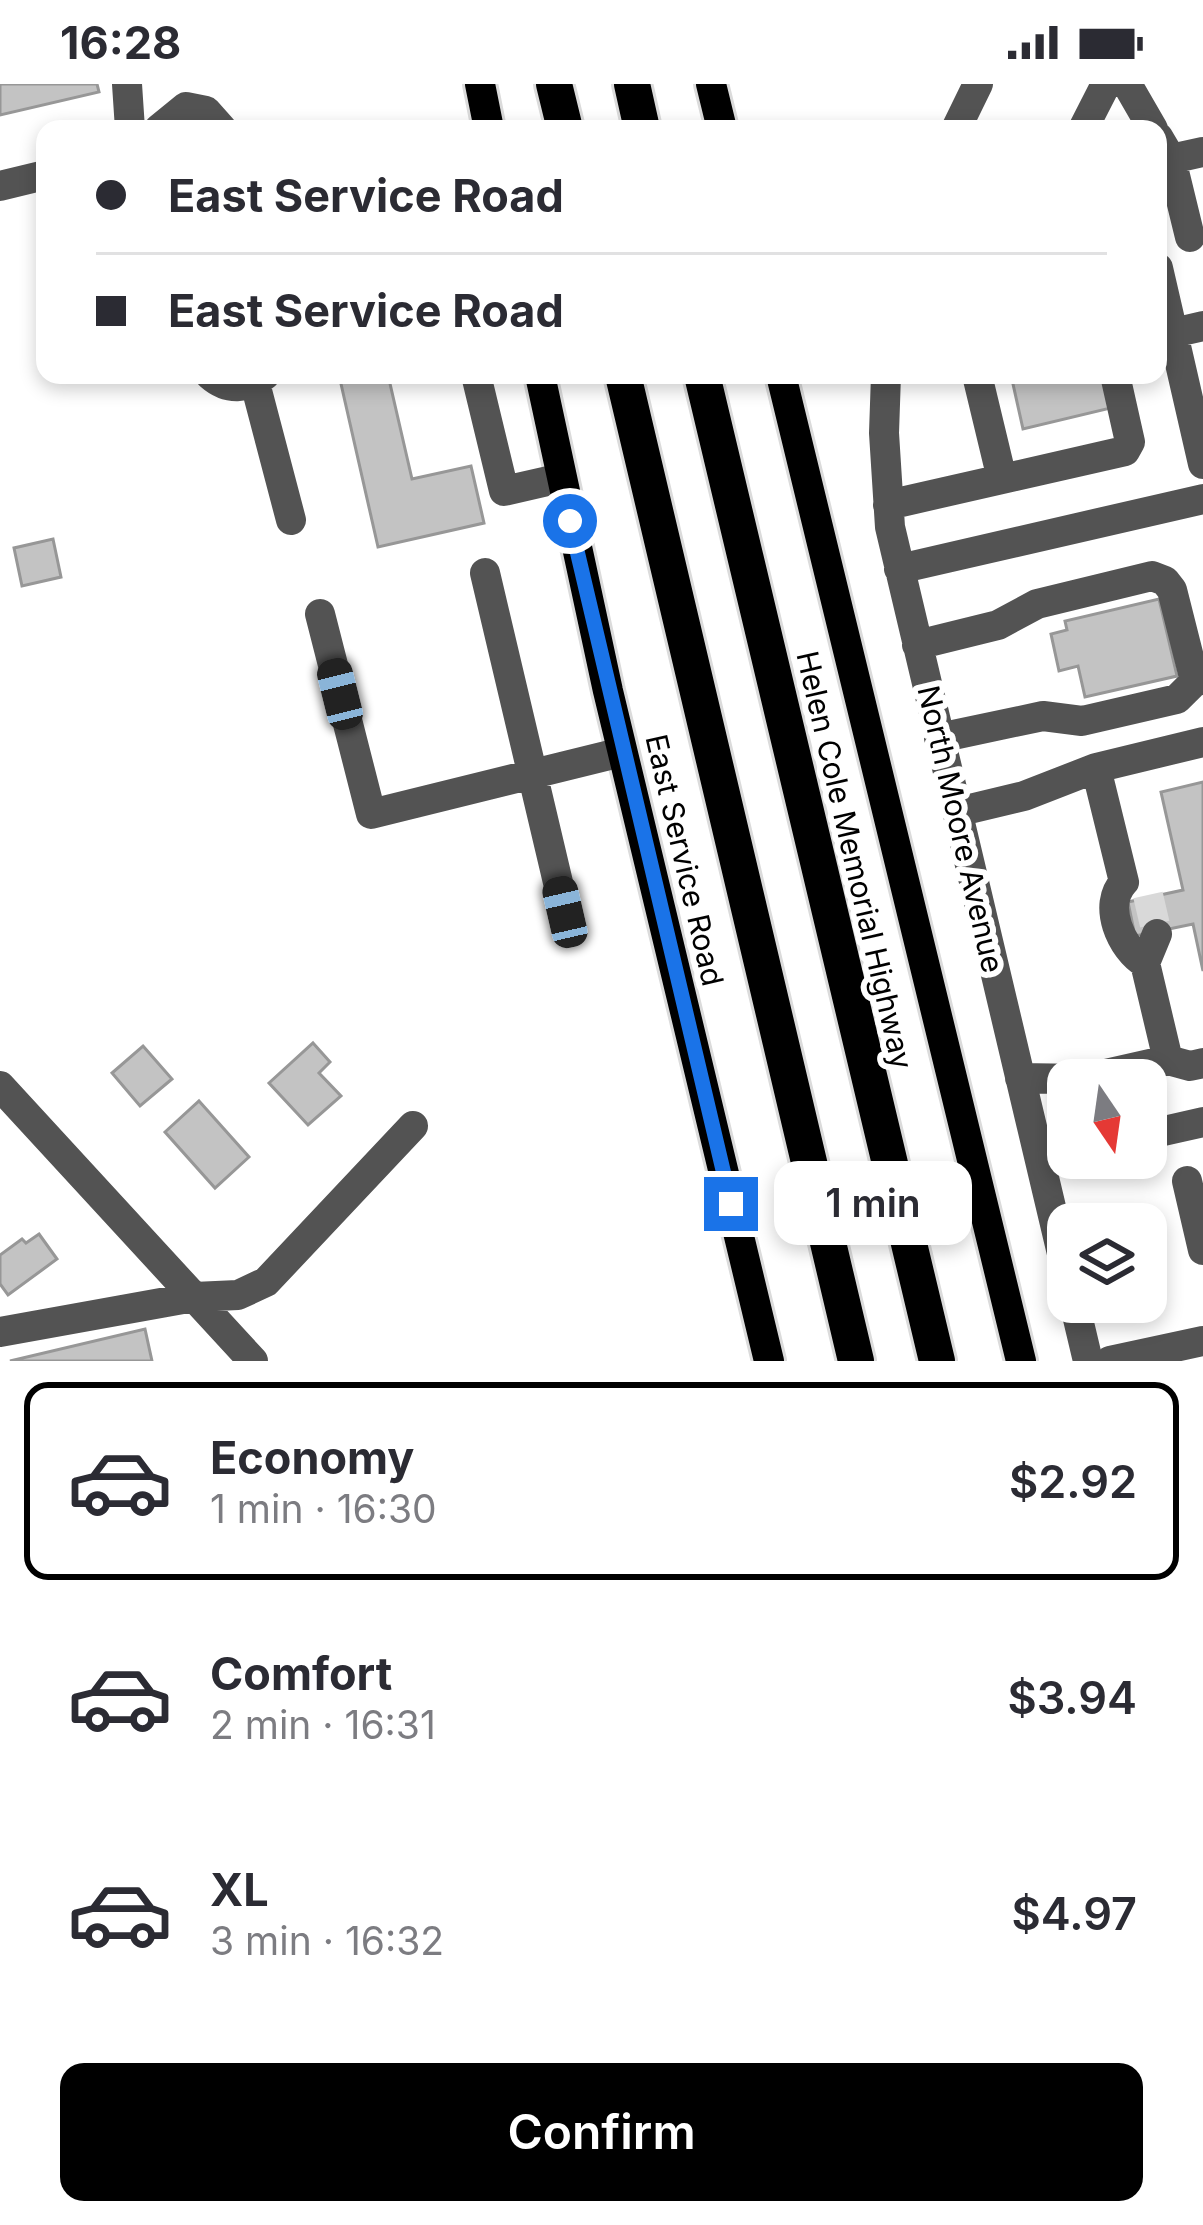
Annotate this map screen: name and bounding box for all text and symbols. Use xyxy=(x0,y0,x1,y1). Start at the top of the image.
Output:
text: 16:28 xyxy=(60,15,181,70)
text: East Service Road xyxy=(168,168,564,223)
text: East Service Road xyxy=(168,283,564,338)
route start xyxy=(543,494,597,548)
street label: Helen Cole Memorial Highway xyxy=(789,648,921,1073)
car xyxy=(314,655,366,733)
street label: North Moore Avenue xyxy=(910,682,1012,976)
street label: East Service Road xyxy=(639,731,731,989)
car xyxy=(539,873,591,951)
north arrow xyxy=(1047,1059,1167,1179)
map controls xyxy=(1047,1059,1167,1323)
callout: 1 min xyxy=(773,1162,971,1246)
route end xyxy=(704,1177,758,1231)
text: 1 min xyxy=(825,1179,921,1226)
button: layers xyxy=(1047,1203,1167,1323)
icon: car xyxy=(66,1427,174,1535)
text: Economy xyxy=(210,1430,414,1485)
text: $2.92 xyxy=(1009,1454,1137,1509)
text: 1 min · 16:30 xyxy=(210,1485,437,1532)
icon: car xyxy=(66,1643,174,1751)
text: Comfort xyxy=(210,1646,392,1701)
text: $3.94 xyxy=(1007,1670,1137,1725)
text: 2 min · 16:31 xyxy=(210,1701,436,1748)
icon: car xyxy=(66,1859,174,1967)
text: XL xyxy=(210,1862,269,1917)
text: $4.97 xyxy=(1012,1886,1137,1941)
text: 3 min · 16:32 xyxy=(210,1917,444,1964)
button: Confirm xyxy=(60,2063,1143,2201)

